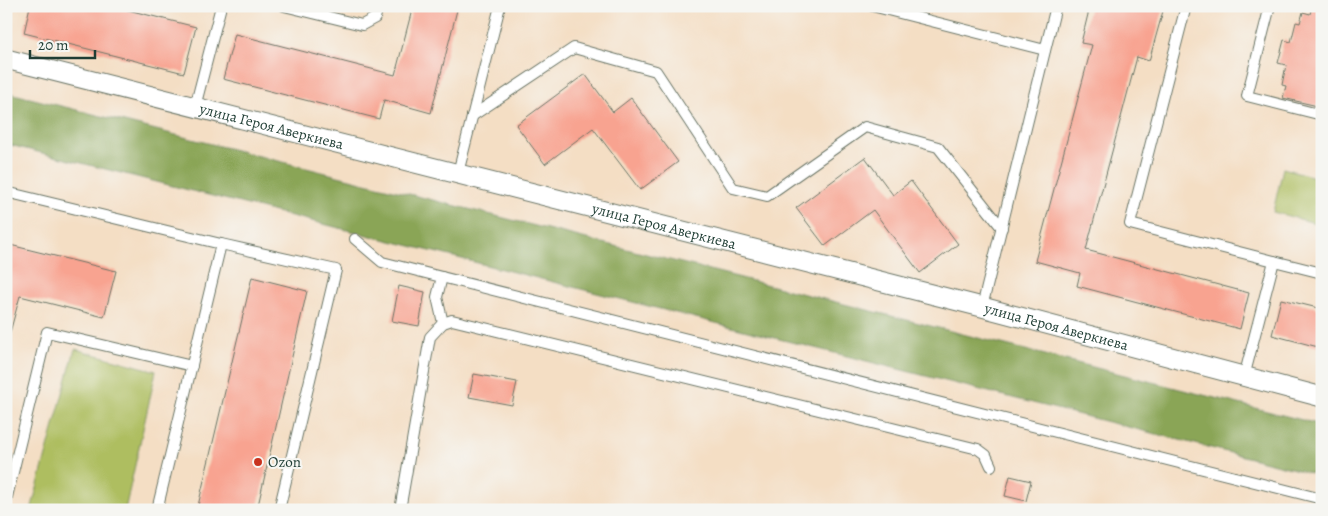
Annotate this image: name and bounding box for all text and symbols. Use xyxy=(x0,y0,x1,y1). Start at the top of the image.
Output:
scale bar xyxy=(30,28,95,60)
text: 20 m xyxy=(38,35,69,55)
street label: улица Героя Аверкиева xyxy=(197,98,346,154)
street label: улица Героя Аверкиева xyxy=(589,198,738,254)
street label: улица Героя Аверкиева xyxy=(981,298,1130,355)
place label: Ozon xyxy=(268,452,301,472)
marker: Ozon xyxy=(252,456,264,468)

